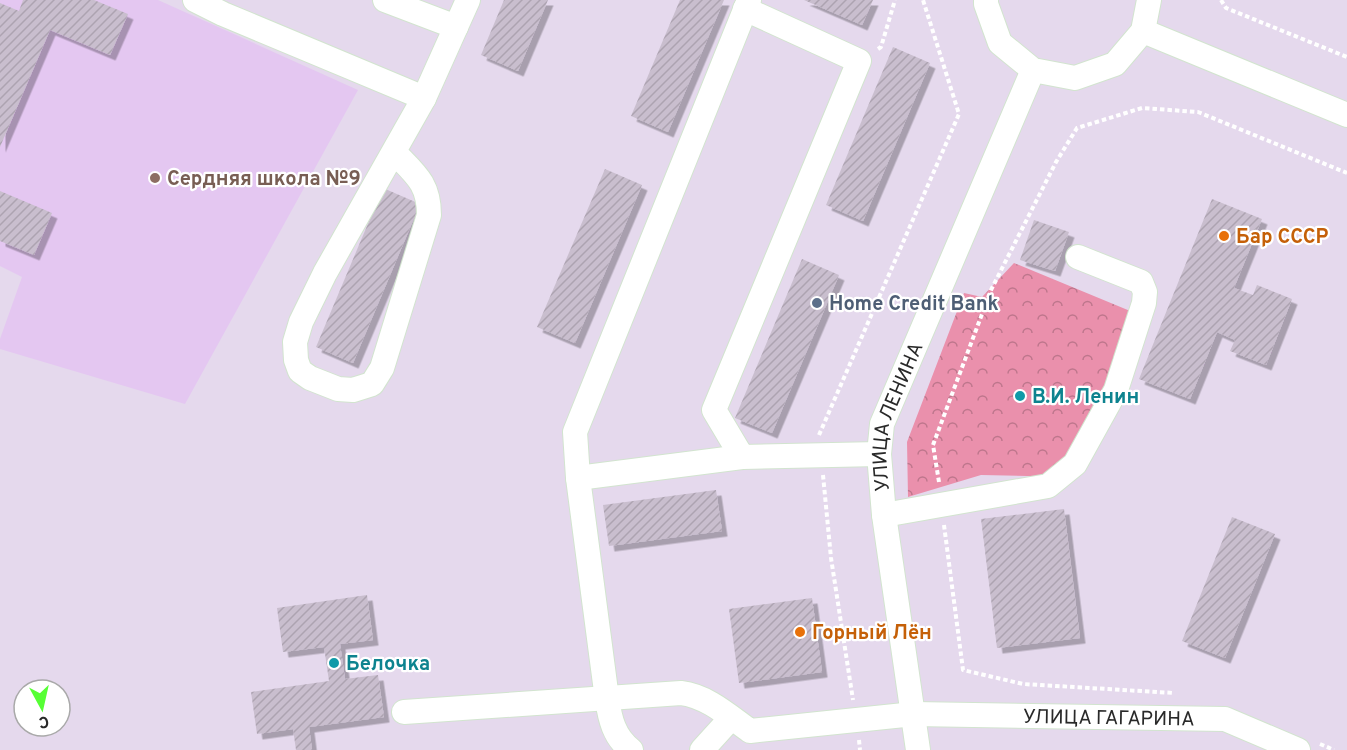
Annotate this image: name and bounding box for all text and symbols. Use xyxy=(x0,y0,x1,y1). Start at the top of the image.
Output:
place label: Сердняя школа №9 xyxy=(167,167,361,193)
marker: Сердняя школа №9 xyxy=(148,171,162,185)
place label: Бар СССР xyxy=(1236,225,1328,251)
marker: Бар СССР xyxy=(1217,229,1231,243)
place label: Home Credit Bank xyxy=(829,292,999,318)
marker: Home Credit Bank xyxy=(810,296,824,310)
street label: УЛИЦА ЛЕНИНА xyxy=(868,339,930,492)
place label: В.И. Ленин xyxy=(1032,385,1139,411)
marker: В.И. Ленин xyxy=(1013,389,1027,403)
place label: Горный Лён xyxy=(812,621,932,647)
marker: Горный Лён xyxy=(793,625,807,639)
place label: Белочка xyxy=(346,652,430,678)
marker: Белочка xyxy=(327,656,341,670)
north arrow xyxy=(12,678,72,738)
street label: УЛИЦА ГАГАРИНА xyxy=(1023,705,1195,734)
text: С xyxy=(37,710,50,731)

